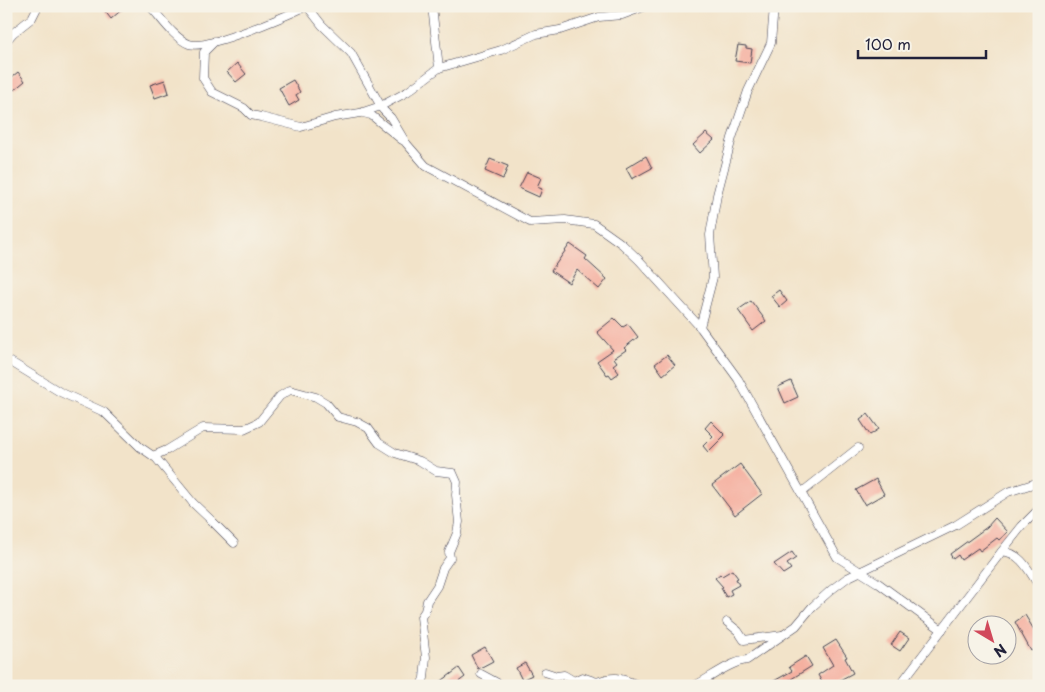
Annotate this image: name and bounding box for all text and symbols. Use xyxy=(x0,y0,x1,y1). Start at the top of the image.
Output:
scale bar xyxy=(858,28,985,60)
text: 100 m xyxy=(865,32,911,55)
north arrow xyxy=(968,614,1018,664)
text: N xyxy=(989,639,1011,662)

